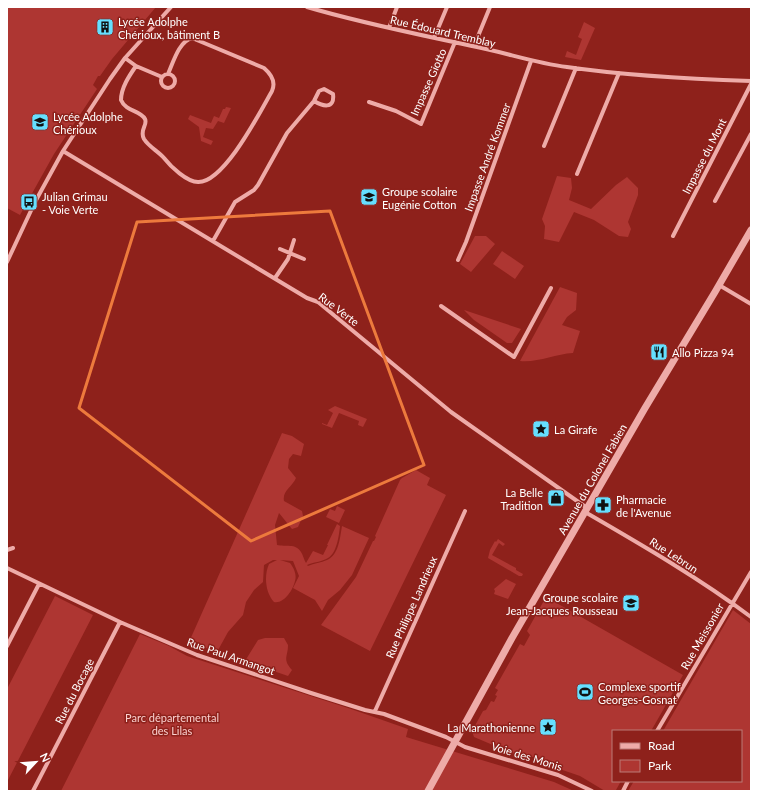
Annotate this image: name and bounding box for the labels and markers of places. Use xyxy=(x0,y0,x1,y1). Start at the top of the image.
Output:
place label: Lycée Adolphe Chérioux, bâtiment B xyxy=(118,15,220,41)
building icon: Lycée Adolphe Chérioux, bâtiment B xyxy=(95,17,115,37)
place label: Lycée Adolphe Chérioux xyxy=(53,110,123,136)
school or university icon: Lycée Adolphe Chérioux xyxy=(30,112,50,132)
place label: Groupe scolaire Eugénie Cotton xyxy=(382,185,458,211)
school or university icon: Groupe scolaire Eugénie Cotton xyxy=(359,187,379,207)
place label: Julian Grimau - Voie Verte xyxy=(42,190,108,216)
bus stop icon: Julian Grimau - Voie Verte xyxy=(19,192,39,212)
restaurant icon: Allo Pizza 94 xyxy=(649,342,669,362)
place label: Allo Pizza 94 xyxy=(672,346,734,359)
place icon: La Girafe xyxy=(531,419,551,439)
place label: La Girafe xyxy=(554,423,598,436)
place label: La Belle Tradition xyxy=(500,486,543,512)
shop icon: La Belle Tradition xyxy=(546,488,566,508)
place label: Pharmacie de l'Avenue xyxy=(616,493,672,519)
pharmacy icon: Pharmacie de l'Avenue xyxy=(593,495,613,515)
place label: Groupe scolaire Jean-Jacques Rousseau xyxy=(506,591,618,617)
school or university icon: Groupe scolaire Jean-Jacques Rousseau xyxy=(621,593,641,613)
place label: Complexe sportif Georges-Gosnat xyxy=(598,680,681,706)
sports icon: Complexe sportif Georges-Gosnat xyxy=(575,682,595,702)
place icon: La Marathonienne xyxy=(538,717,558,737)
place label: La Marathonienne xyxy=(447,721,535,734)

